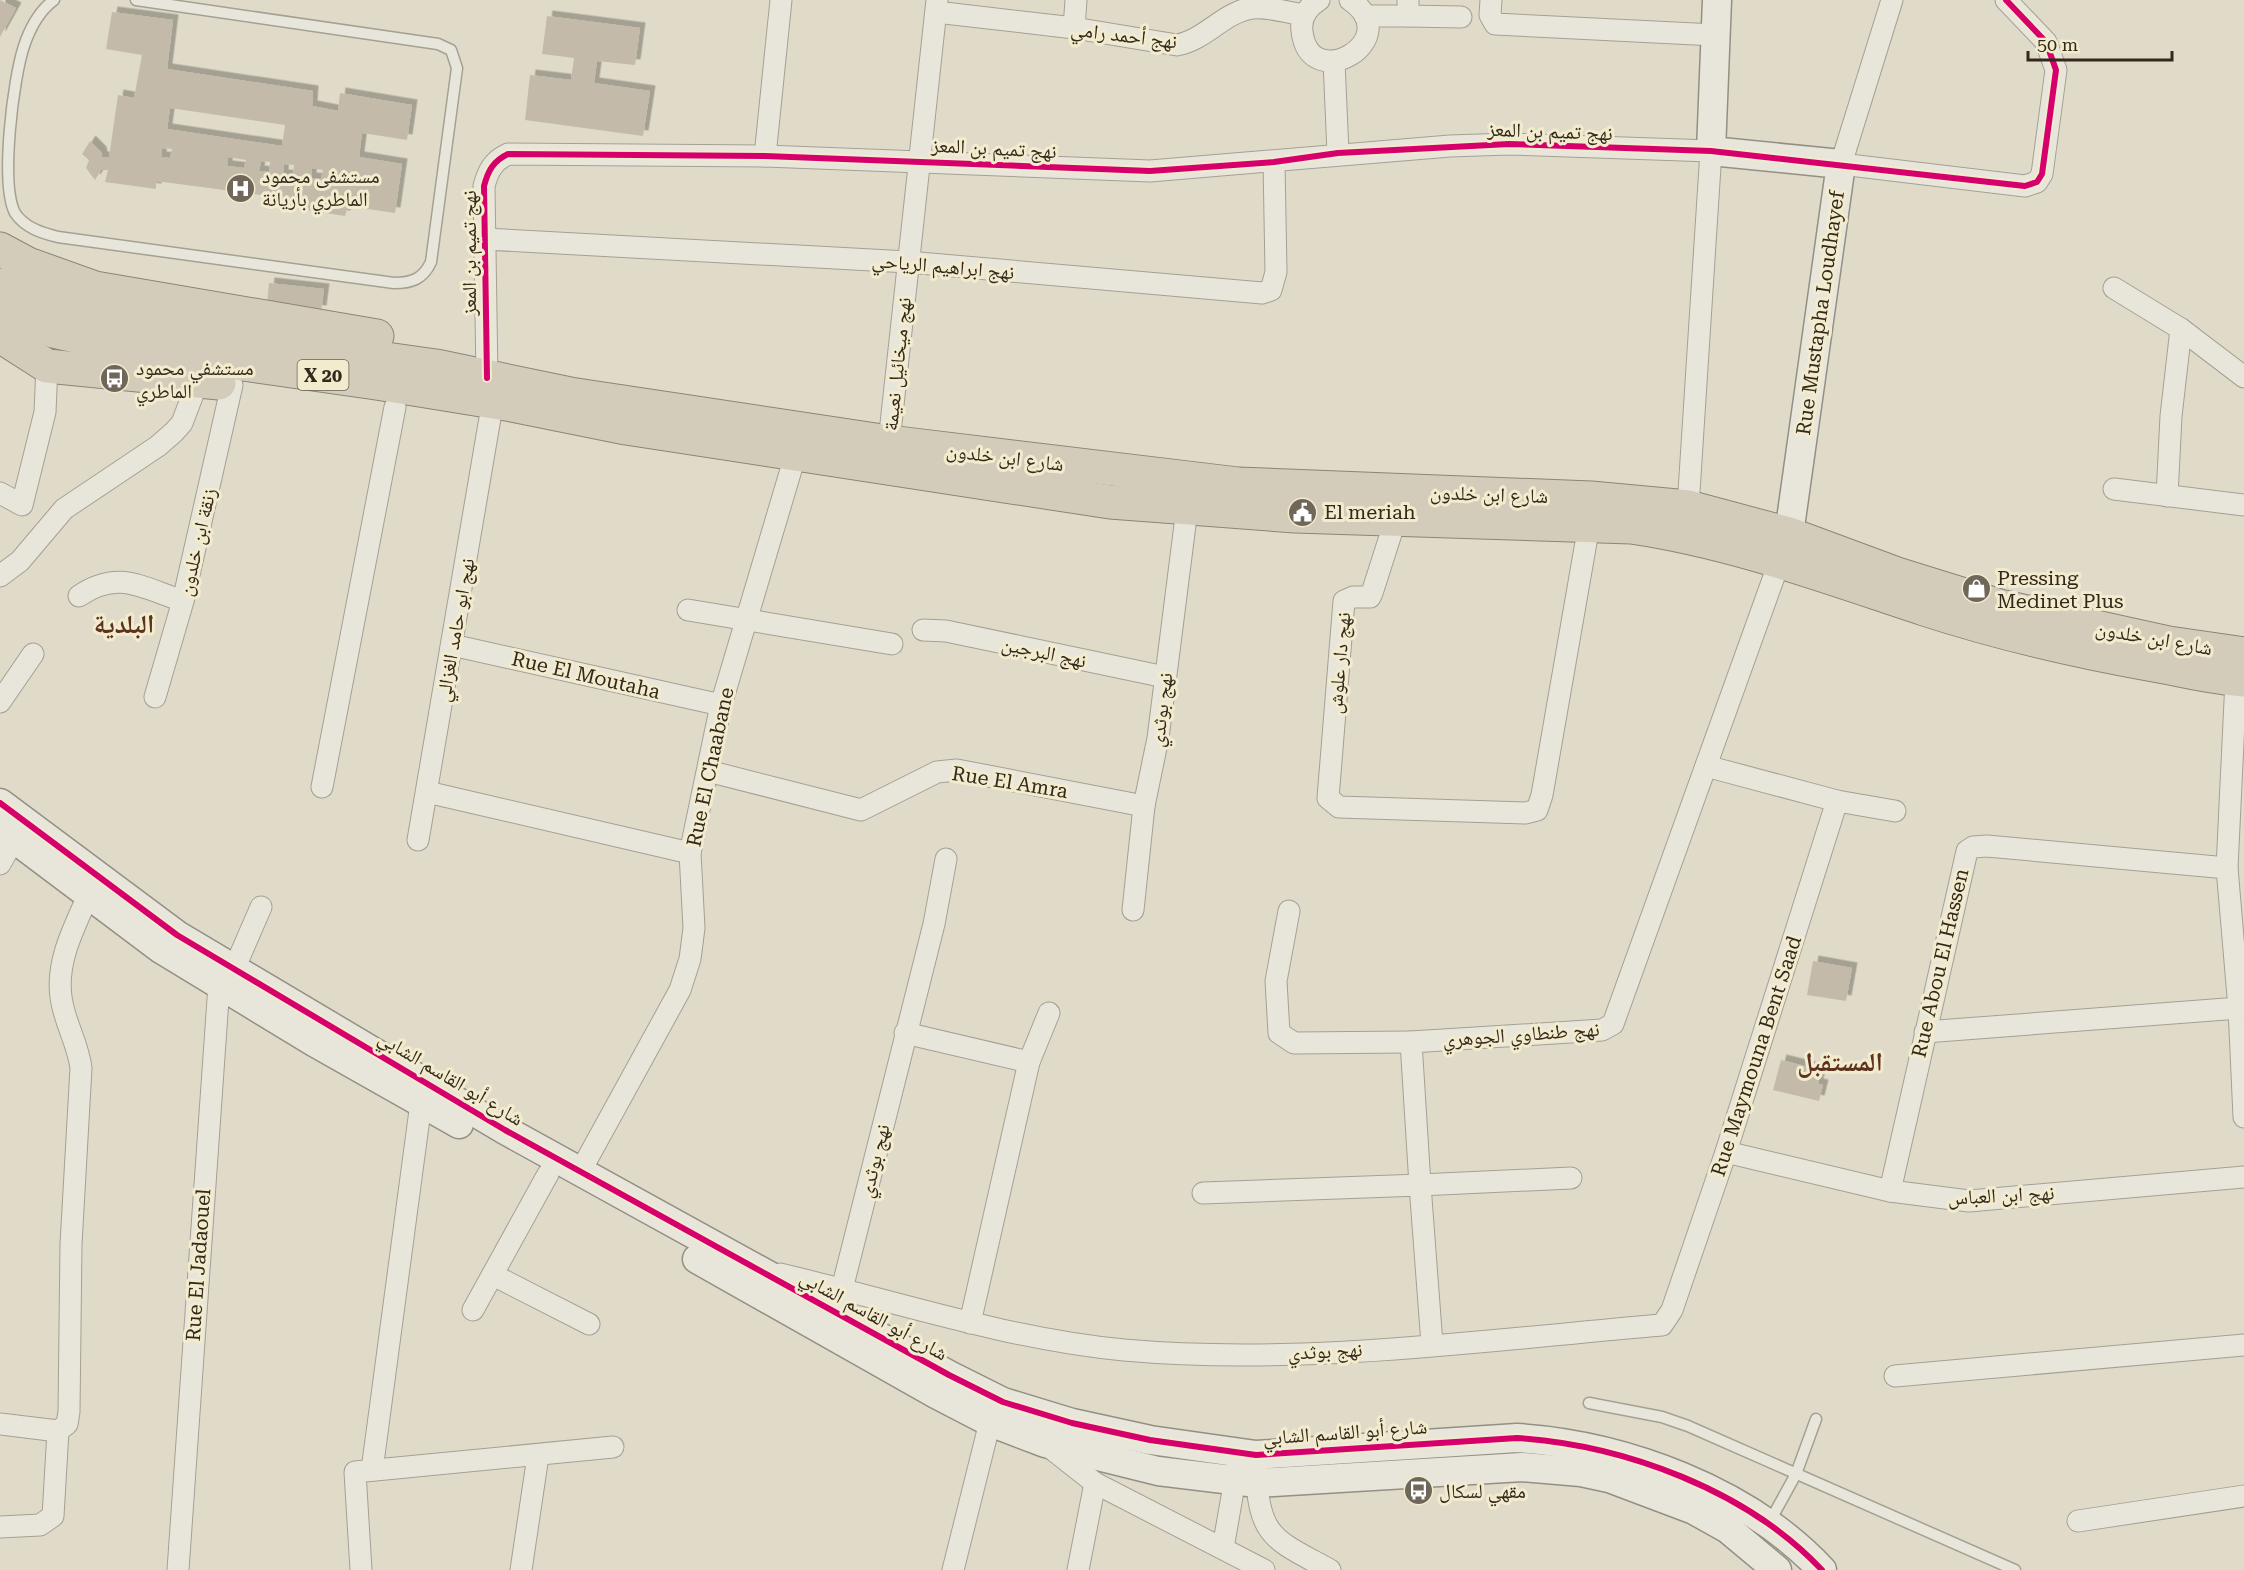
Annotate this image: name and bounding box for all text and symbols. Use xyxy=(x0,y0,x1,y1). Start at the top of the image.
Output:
street label: نهج أحمد رامي xyxy=(1069,17,1179,57)
scale bar xyxy=(2028,24,2172,62)
text: 50 m xyxy=(2037,34,2078,55)
street label: نهج تميم بن المعز xyxy=(1486,117,1613,147)
street label: نهج تميم بن المعز xyxy=(930,133,1057,165)
place label: مستشفى محمود الماطري بأريانة xyxy=(262,164,380,215)
hospital icon: مستشفى محمود الماطري بأريانة xyxy=(225,172,257,204)
street label: Rue Mustapha Loudhayef xyxy=(1791,188,1849,437)
street label: نهج تميم بن المعز xyxy=(457,190,483,317)
street label: نهج ابراهيم الرياحي xyxy=(870,248,1015,288)
street label: نهج ميخائيل نعيمة xyxy=(878,296,917,432)
place label: مستشفي محمود الماطري xyxy=(136,356,254,407)
road number: X 20 xyxy=(298,360,348,390)
bus stop icon: مستشفي محمود الماطري xyxy=(99,363,131,395)
street label: شارع ابن خلدون xyxy=(945,438,1065,477)
street label: شارع ابن خلدون xyxy=(1429,480,1549,509)
street label: زنقة ابن خلدون xyxy=(173,486,221,598)
public building icon: El meriah xyxy=(1287,496,1319,528)
place label: El meriah xyxy=(1324,500,1416,524)
street label: نهج ابو حامد الغزالي xyxy=(431,556,483,705)
place label: Pressing Medinet Plus xyxy=(1997,566,2123,613)
shop icon: Pressing Medinet Plus xyxy=(1960,573,1992,605)
district label: البلدية xyxy=(94,609,154,639)
street label: نهج دار علوش xyxy=(1323,611,1356,715)
street label: شارع ابن خلدون xyxy=(2094,616,2214,661)
street label: نهج البرجين xyxy=(999,631,1089,674)
street label: Rue El Moutaha xyxy=(509,646,663,704)
street label: نهج بوثدي xyxy=(1145,671,1182,749)
street label: Rue El Chaabane xyxy=(681,685,739,849)
street label: Rue El Amra xyxy=(950,761,1070,803)
street label: Rue Abou El Hassen xyxy=(1907,866,1973,1060)
street label: Rue Maymouna Bent Saad xyxy=(1706,933,1806,1179)
street label: نهج طنطاوي الجوهري xyxy=(1442,1017,1601,1056)
street label: شارع أبو القاسم الشابي xyxy=(372,1025,528,1134)
district label: المستقبل xyxy=(1797,1047,1883,1078)
street label: نهج بوثدي xyxy=(853,1122,899,1201)
street label: نهج ابن العباس xyxy=(1947,1180,2055,1211)
street label: Rue El Jadaouel xyxy=(181,1188,215,1342)
street label: شارع أبو القاسم الشابي xyxy=(794,1265,952,1369)
street label: نهج بوثدي xyxy=(1287,1337,1363,1369)
street label: شارع أبو القاسم الشابي xyxy=(1262,1414,1428,1454)
bus stop icon: مقهي لسكال xyxy=(1402,1475,1434,1507)
place label: مقهي لسكال xyxy=(1439,1479,1526,1507)

